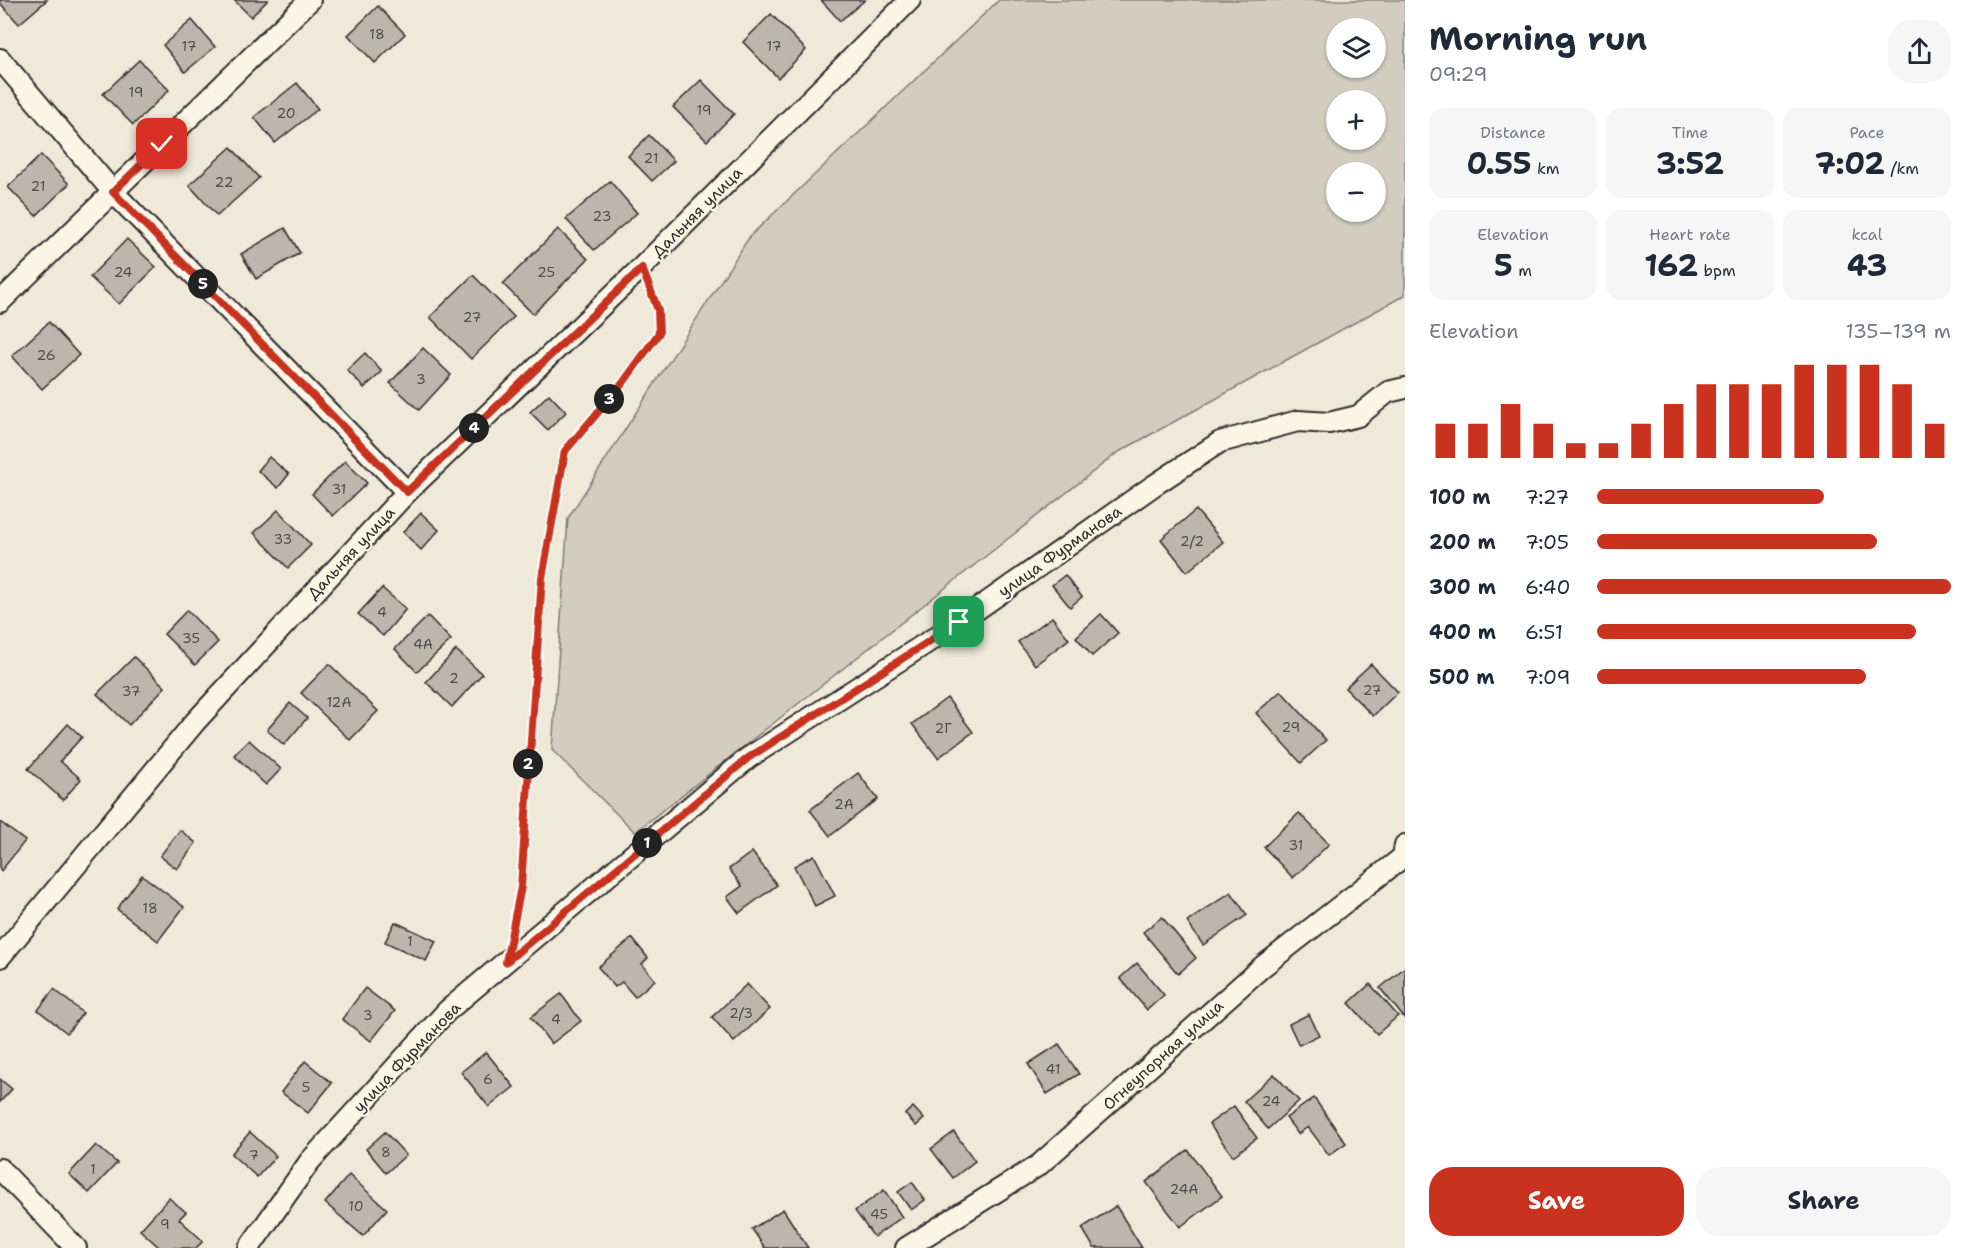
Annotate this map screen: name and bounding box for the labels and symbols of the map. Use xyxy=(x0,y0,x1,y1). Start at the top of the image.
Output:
house number: 18 xyxy=(369,25,385,43)
house number: 17 xyxy=(182,37,196,55)
house number: 17 xyxy=(767,37,781,55)
house number: 19 xyxy=(128,83,144,101)
house number: 19 xyxy=(696,101,712,119)
house number: 20 xyxy=(276,104,296,122)
pin xyxy=(136,118,187,169)
house number: 21 xyxy=(644,149,658,167)
street label: Дальняя улица xyxy=(647,162,747,262)
house number: 22 xyxy=(215,173,233,191)
house number: 21 xyxy=(31,177,45,195)
house number: 23 xyxy=(593,207,611,225)
house number: 24 xyxy=(114,263,133,281)
house number: 25 xyxy=(537,263,555,281)
pin: 5 xyxy=(188,269,218,299)
house number: 27 xyxy=(463,308,481,326)
house number: 26 xyxy=(37,346,56,364)
house number: 3 xyxy=(416,370,426,388)
pin: 3 xyxy=(594,384,624,414)
pin: 4 xyxy=(459,413,489,443)
house number: 31 xyxy=(332,480,346,498)
street label: улица Фурманова xyxy=(994,500,1126,602)
street label: Дальняя улица xyxy=(303,502,400,604)
house number: 33 xyxy=(274,530,292,548)
house number: 2/2 xyxy=(1180,532,1204,550)
pin xyxy=(933,596,984,647)
house number: 4 xyxy=(377,603,387,621)
house number: 35 xyxy=(182,629,200,647)
house number: 4А xyxy=(413,635,433,653)
house number: 2 xyxy=(449,669,459,687)
house number: 27 xyxy=(1363,681,1381,699)
house number: 37 xyxy=(122,682,140,700)
house number: 12А xyxy=(326,693,352,711)
house number: 29 xyxy=(1282,718,1300,736)
house number: 2Г xyxy=(934,719,952,737)
pin: 2 xyxy=(513,749,543,779)
house number: 2А xyxy=(834,795,854,813)
pin: 1 xyxy=(632,828,662,858)
house number: 31 xyxy=(1289,836,1303,854)
house number: 18 xyxy=(142,899,158,917)
house number: 1 xyxy=(407,932,413,950)
street label: Огнеупорная улица xyxy=(1098,995,1228,1115)
street label: улица Фурманова xyxy=(349,997,465,1117)
house number: 2/3 xyxy=(729,1004,753,1022)
house number: 3 xyxy=(363,1006,373,1024)
house number: 4 xyxy=(551,1010,561,1028)
house number: 41 xyxy=(1046,1060,1060,1078)
house number: 6 xyxy=(483,1070,493,1088)
house number: 5 xyxy=(302,1078,310,1096)
house number: 24 xyxy=(1262,1092,1281,1110)
house number: 8 xyxy=(381,1143,391,1161)
house number: 7 xyxy=(249,1146,259,1164)
house number: 1 xyxy=(90,1160,96,1178)
house number: 24А xyxy=(1170,1180,1198,1198)
house number: 10 xyxy=(348,1197,364,1215)
house number: 45 xyxy=(870,1205,888,1223)
house number: 9 xyxy=(160,1215,170,1233)

